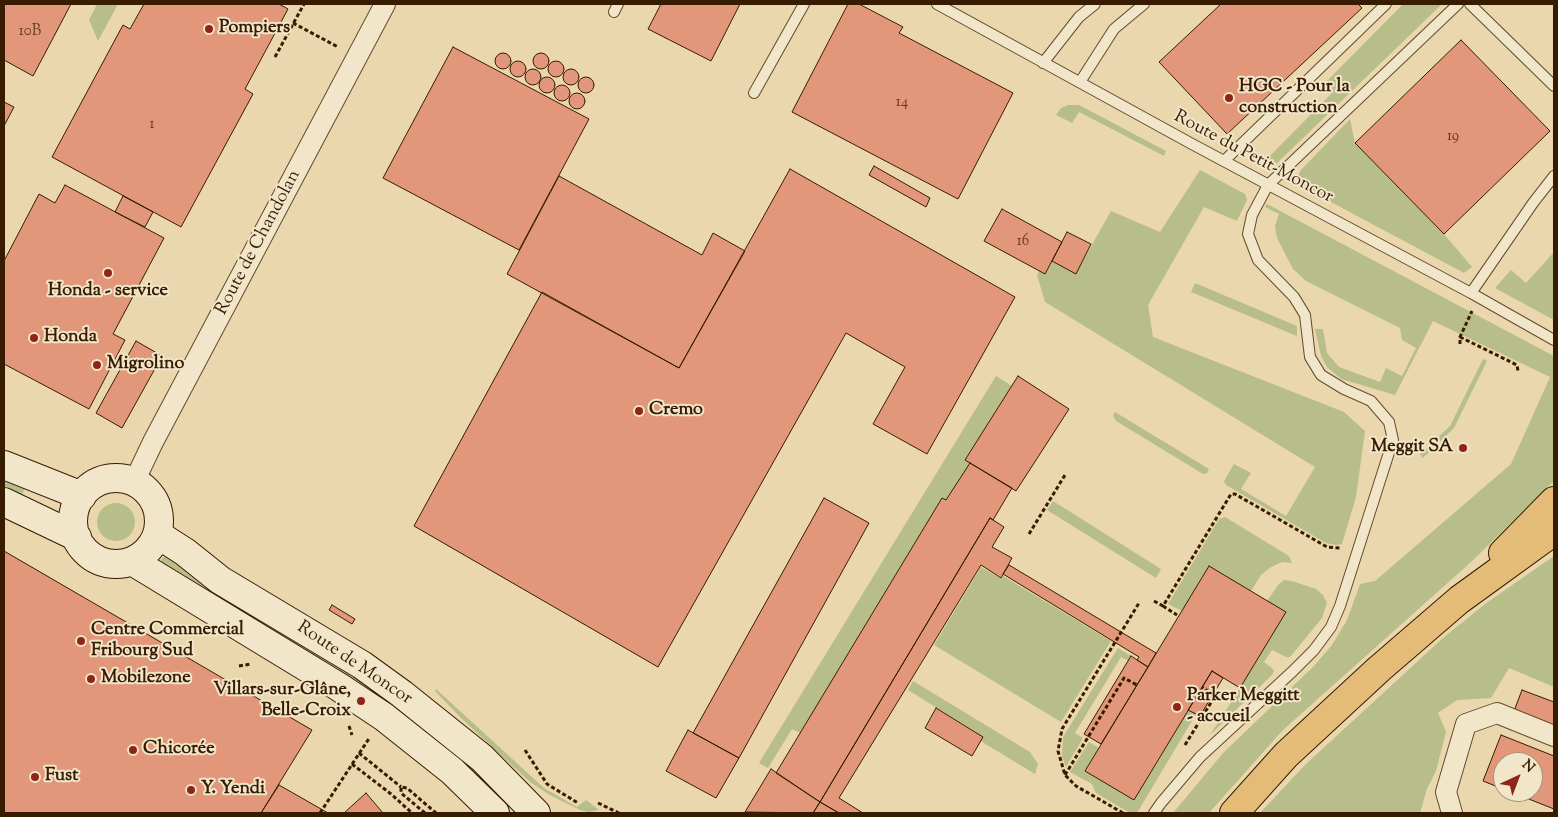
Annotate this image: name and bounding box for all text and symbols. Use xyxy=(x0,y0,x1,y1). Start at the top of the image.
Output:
place label: Pompiers xyxy=(219,18,290,40)
house number: 10B xyxy=(19,23,41,41)
marker: Pompiers xyxy=(203,23,215,35)
place label: HGC - Pour la construction xyxy=(1239,77,1350,120)
marker: HGC - Pour la construction xyxy=(1223,92,1235,104)
house number: 14 xyxy=(896,94,908,112)
street label: Route du Petit-Moncor xyxy=(1170,107,1336,209)
house number: 1 xyxy=(149,116,155,134)
house number: 19 xyxy=(1447,128,1459,146)
street label: Route de Chandolan xyxy=(212,167,306,319)
house number: 16 xyxy=(1017,233,1029,251)
marker: Honda - service xyxy=(102,267,114,279)
place label: Honda - service xyxy=(48,281,168,303)
place label: Honda xyxy=(44,327,97,349)
marker: Honda xyxy=(28,332,40,344)
place label: Migrolino xyxy=(107,354,184,376)
marker: Migrolino xyxy=(91,359,103,371)
place label: Cremo xyxy=(649,400,703,422)
marker: Cremo xyxy=(633,405,645,417)
place label: Meggit SA xyxy=(1371,437,1453,459)
marker: Meggit SA xyxy=(1457,442,1469,454)
street label: Route de Moncor xyxy=(292,617,416,711)
place label: Centre Commercial Fribourg Sud xyxy=(91,620,244,662)
marker: Centre Commercial Fribourg Sud xyxy=(75,635,87,647)
place label: Mobilezone xyxy=(101,668,191,690)
marker: Mobilezone xyxy=(85,673,97,685)
place label: Villars-sur-Glâne, Belle-Croix xyxy=(213,680,351,722)
place label: Parker Meggitt - accueil xyxy=(1187,686,1300,729)
marker: Villars-sur-Glâne, Belle-Croix xyxy=(355,695,367,707)
marker: Parker Meggitt - accueil xyxy=(1171,701,1183,713)
place label: Chicorée xyxy=(143,739,215,761)
marker: Chicorée xyxy=(127,744,139,756)
north arrow xyxy=(1493,752,1543,802)
text: N xyxy=(1517,756,1538,778)
place label: Fust xyxy=(45,766,78,788)
marker: Fust xyxy=(29,771,41,783)
place label: Y. Yendi xyxy=(201,779,265,801)
marker: Y. Yendi xyxy=(185,784,197,796)

